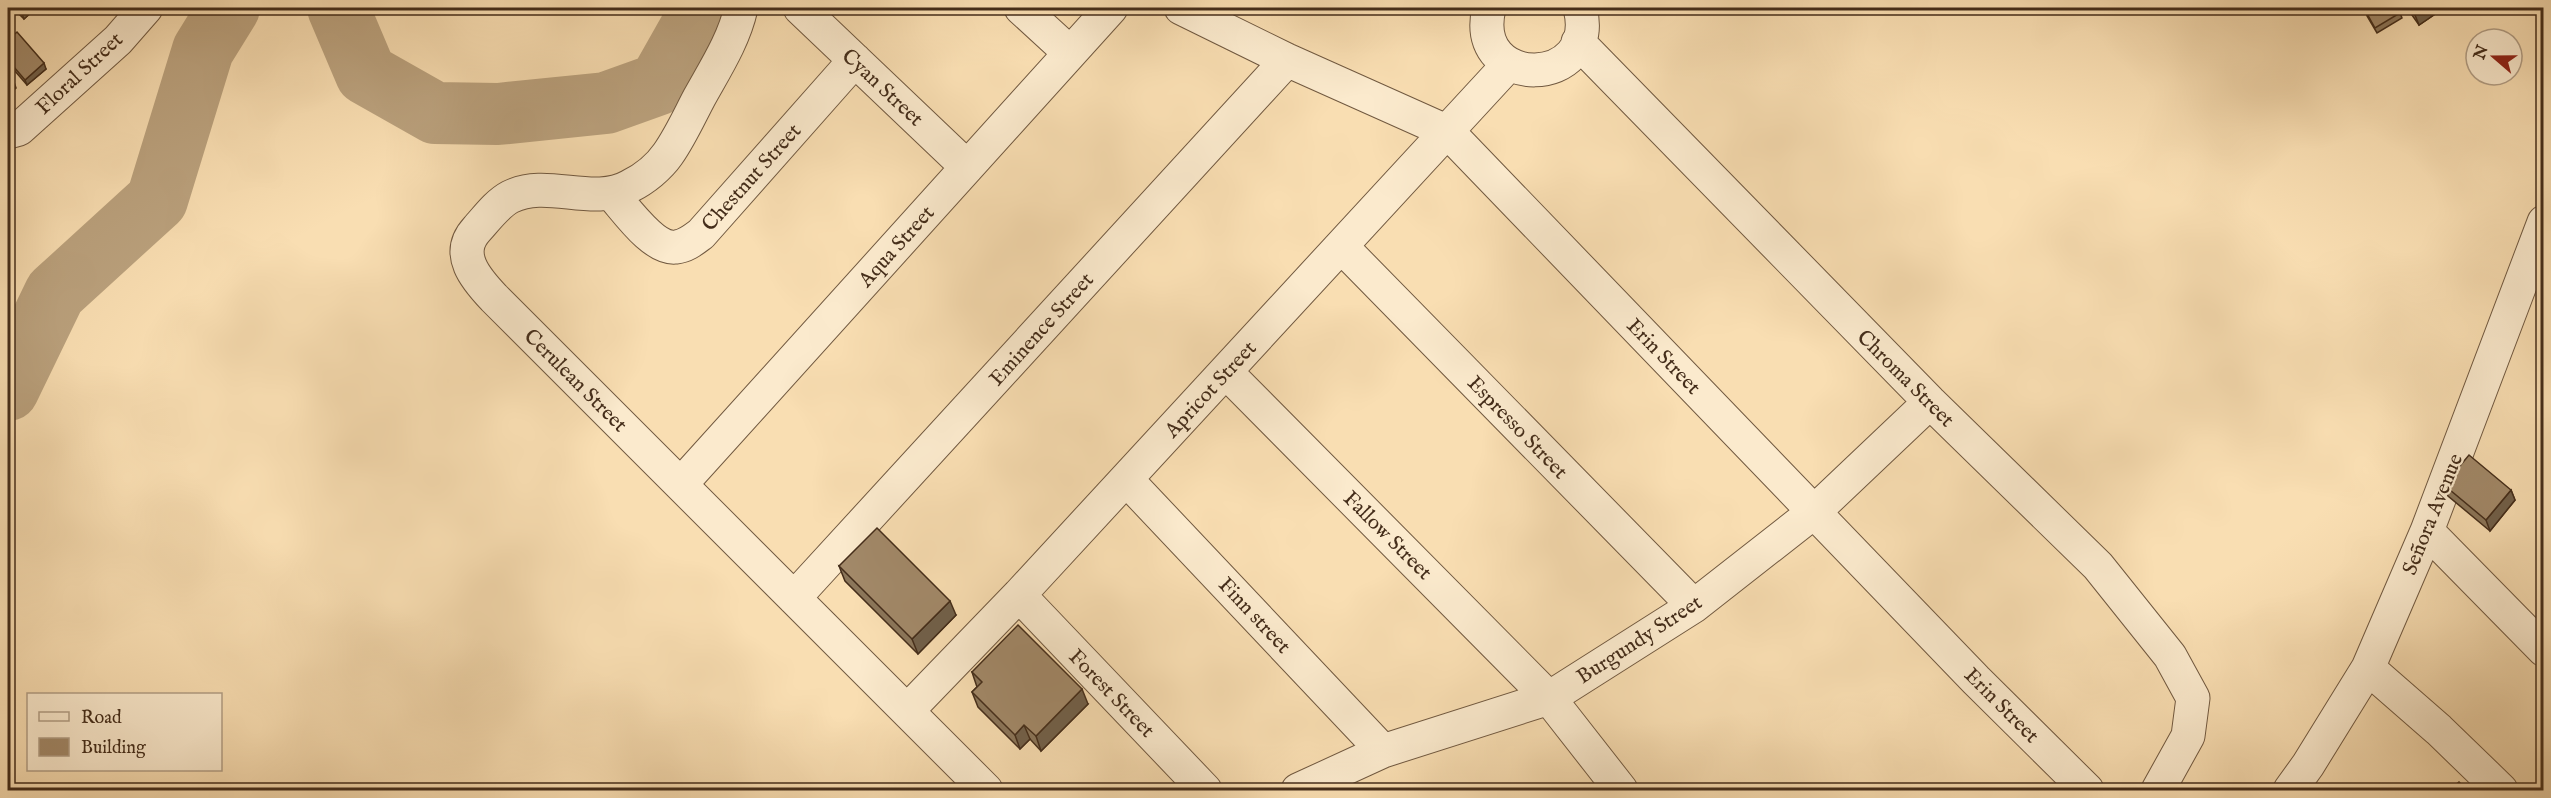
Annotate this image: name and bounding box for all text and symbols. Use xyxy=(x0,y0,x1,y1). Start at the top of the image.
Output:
street label: Floral Street xyxy=(31,27,129,121)
north arrow xyxy=(2464,27,2524,87)
text: N xyxy=(2470,42,2494,63)
street label: Cyan Street xyxy=(835,43,929,133)
street label: Chestnut Street xyxy=(696,118,808,238)
street label: Aqua Street xyxy=(853,200,941,294)
street label: Eminence Street xyxy=(984,268,1100,392)
street label: Erin Street xyxy=(1620,313,1706,401)
street label: Cerulean Street xyxy=(517,324,632,439)
street label: Chroma Street xyxy=(1850,325,1959,434)
street label: Apricot Street xyxy=(1159,336,1263,445)
street label: Espresso Street xyxy=(1461,371,1573,485)
street label: Señora Avenue xyxy=(2397,450,2470,579)
street label: Fallow Street xyxy=(1337,486,1437,586)
street label: Finn street xyxy=(1212,572,1296,660)
street label: Burgundy Street xyxy=(1572,590,1708,691)
street label: Forest Street xyxy=(1062,644,1160,744)
street label: Erin Street xyxy=(1958,663,2044,749)
legend xyxy=(27,693,222,771)
text: Road xyxy=(81,707,122,730)
text: Building xyxy=(81,737,146,760)

